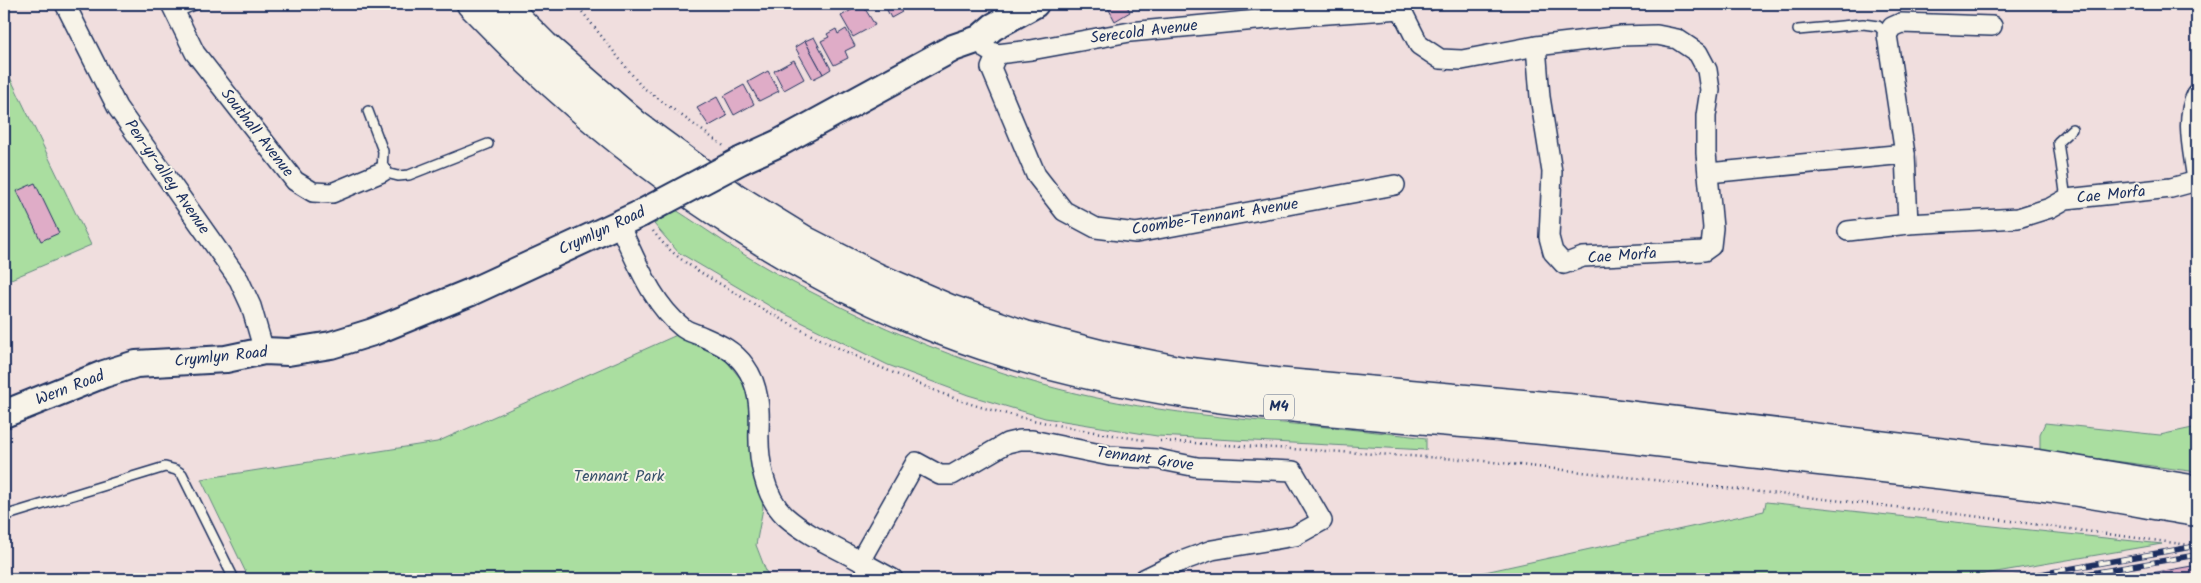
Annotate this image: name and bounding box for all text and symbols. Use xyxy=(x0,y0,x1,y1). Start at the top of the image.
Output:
street label: Serecold Avenue xyxy=(1089,13,1199,51)
street label: Southall Avenue xyxy=(214,83,300,183)
street label: Pen-yr-alley Avenue xyxy=(118,114,216,240)
street label: Cae Morfa xyxy=(2075,179,2147,211)
street label: Coombe-Tennant Avenue xyxy=(1130,191,1300,243)
street label: Crymlyn Road xyxy=(554,199,651,262)
street label: Cae Morfa xyxy=(1587,241,1657,271)
street label: Crymlyn Road xyxy=(173,340,270,374)
street label: Wern Road xyxy=(32,363,109,413)
road number: M4 xyxy=(1264,394,1294,420)
street label: Tennant Grove xyxy=(1095,440,1195,478)
park label: Tennant Park xyxy=(574,464,665,489)

